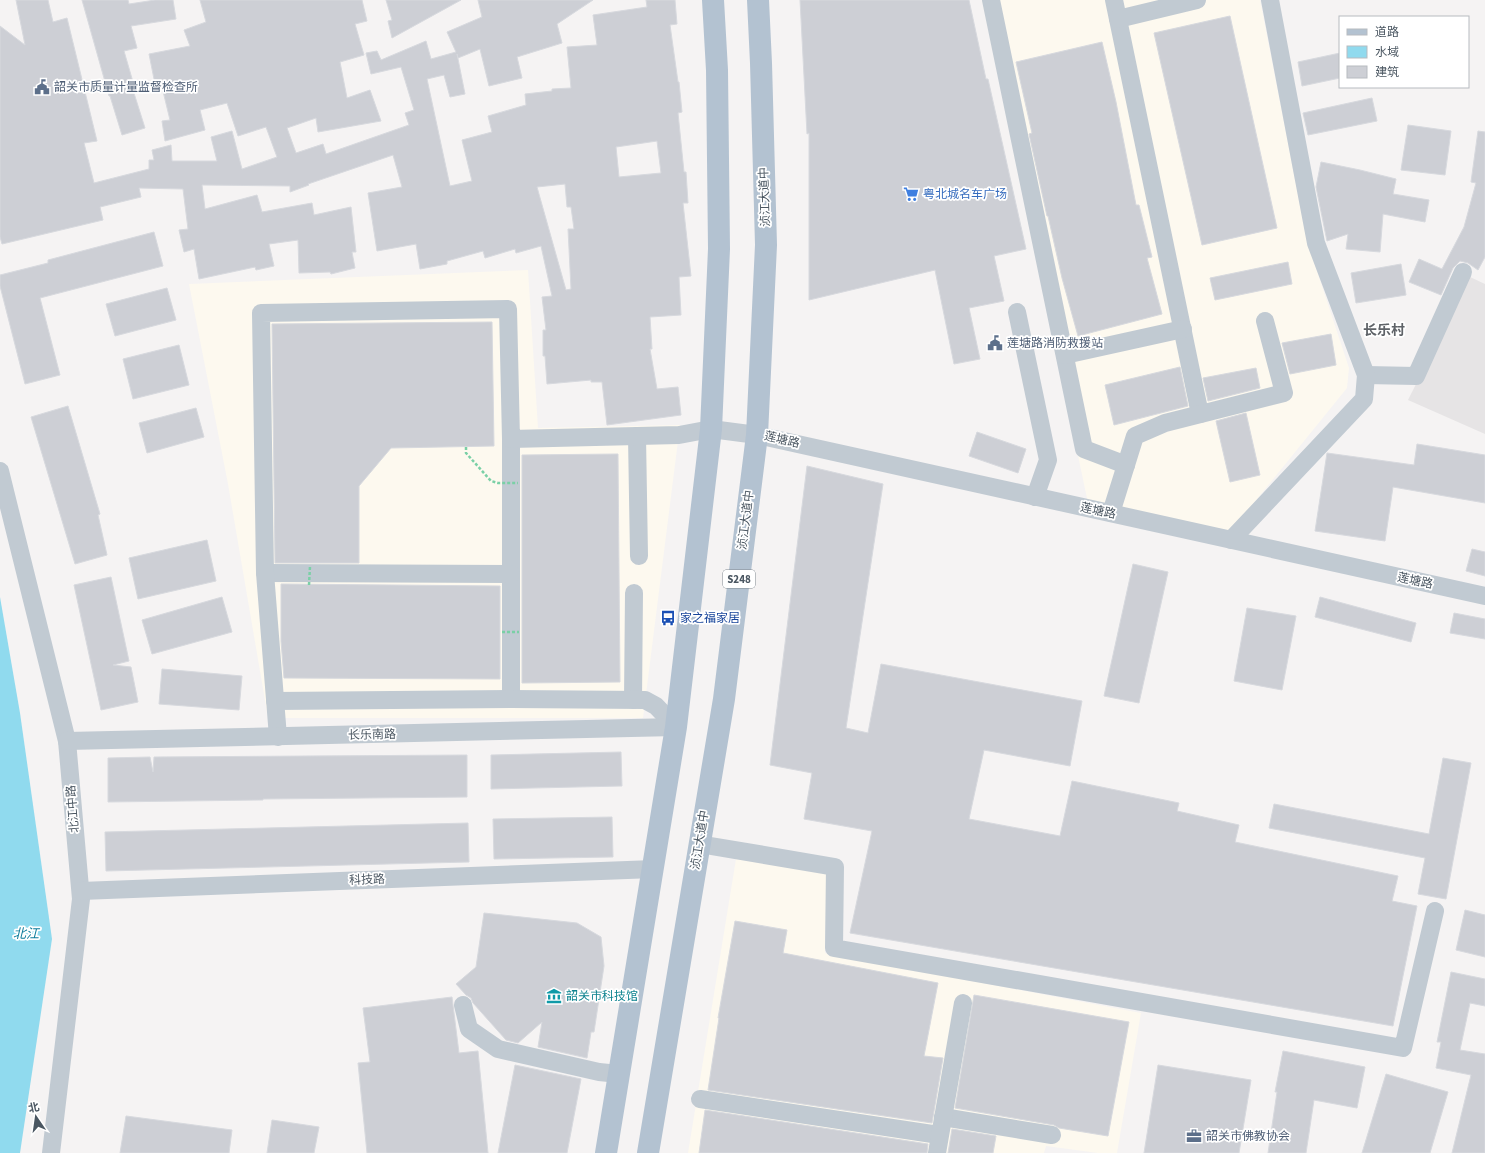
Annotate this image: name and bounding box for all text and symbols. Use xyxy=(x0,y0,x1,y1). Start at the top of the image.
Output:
legend xyxy=(1339,16,1469,88)
text: 道路 xyxy=(1375,24,1399,41)
text: 水域 xyxy=(1375,44,1399,61)
text: 建筑 xyxy=(1375,64,1399,81)
public building icon: 韶关市质量计量监督检查所 xyxy=(33,78,51,96)
place label: 韶关市质量计量监督检查所 xyxy=(54,79,198,96)
street label: 浈江大道中 xyxy=(755,167,775,227)
supermarket icon: 粤北城名车广场 xyxy=(902,185,920,203)
place label: 粤北城名车广场 xyxy=(923,186,1007,203)
district label: 长乐村 xyxy=(1363,321,1405,341)
public building icon: 莲塘路消防救援站 xyxy=(986,334,1004,352)
place label: 莲塘路消防救援站 xyxy=(1007,335,1103,352)
street label: 莲塘路 xyxy=(763,428,801,452)
street label: 浈江大道中 xyxy=(734,489,758,551)
street label: 莲塘路 xyxy=(1079,499,1117,523)
street label: 莲塘路 xyxy=(1396,569,1434,593)
road number: S248 xyxy=(723,570,755,588)
bus stop icon: 家之福家居 xyxy=(659,609,677,627)
place label: 家之福家居 xyxy=(680,610,740,627)
street label: 长乐南路 xyxy=(348,726,396,744)
street label: 北江中路 xyxy=(62,784,84,834)
street label: 浈江大道中 xyxy=(687,809,713,871)
street label: 科技路 xyxy=(349,871,385,889)
water label: 北江 xyxy=(13,925,41,943)
museum icon: 韶关市科技馆 xyxy=(545,987,563,1005)
place label: 韶关市科技馆 xyxy=(566,988,638,1005)
north arrow xyxy=(16,1097,56,1137)
text: 北 xyxy=(27,1099,41,1116)
office icon: 韶关市佛教协会 xyxy=(1185,1127,1203,1145)
place label: 韶关市佛教协会 xyxy=(1206,1128,1290,1145)

